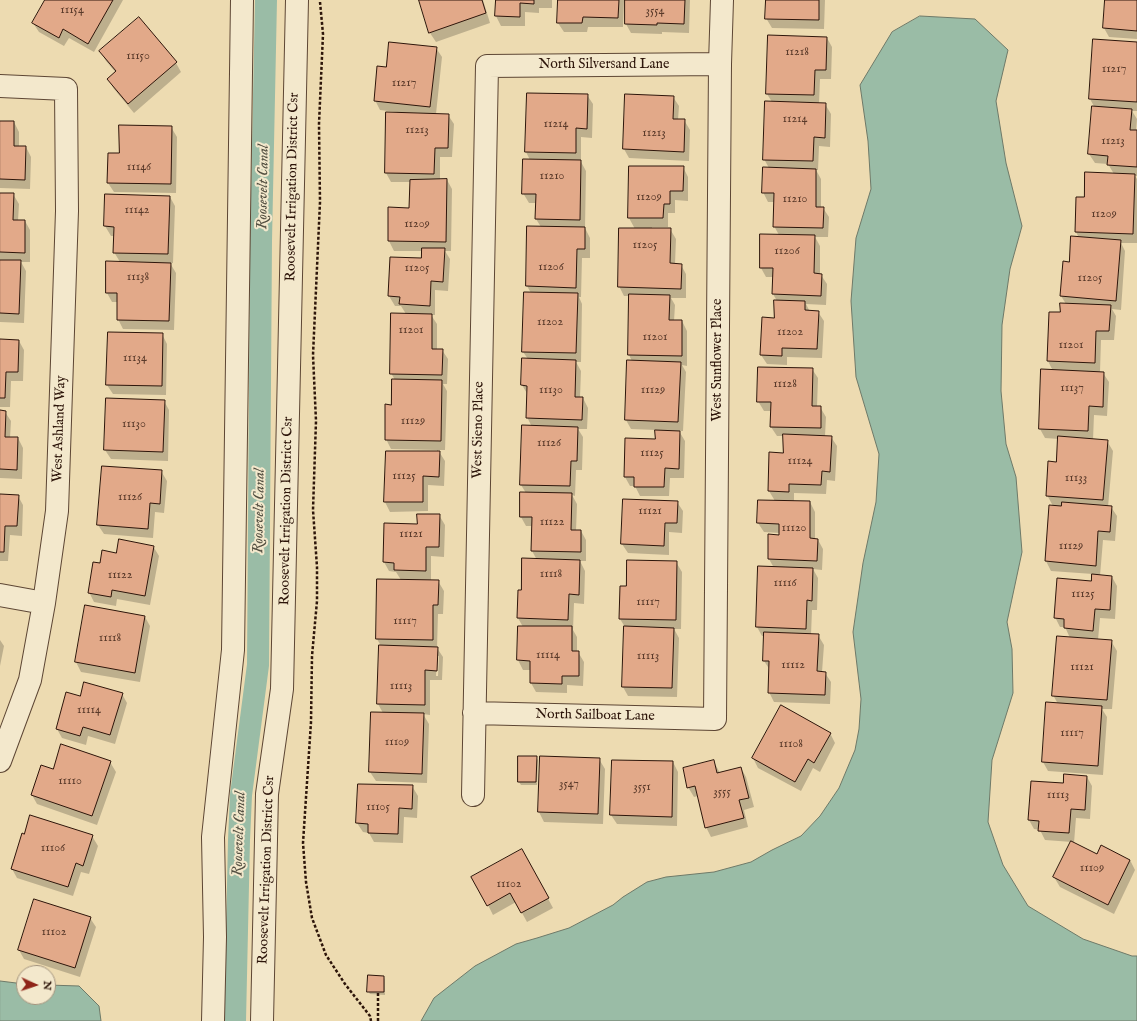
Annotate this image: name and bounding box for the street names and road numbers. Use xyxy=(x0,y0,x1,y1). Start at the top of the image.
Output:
street label: North Silversand Lane xyxy=(539,57,669,73)
street label: Roosevelt Irrigation District Csr xyxy=(283,92,303,282)
street label: West Sunflower Place xyxy=(710,299,726,421)
street label: West Ashland Way xyxy=(50,375,70,483)
street label: West Sieno Place xyxy=(470,381,488,479)
street label: Roosevelt Irrigation District Csr xyxy=(277,416,297,606)
street label: North Sailboat Lane xyxy=(535,707,655,725)
street label: Roosevelt Irrigation District Csr xyxy=(255,775,279,965)

